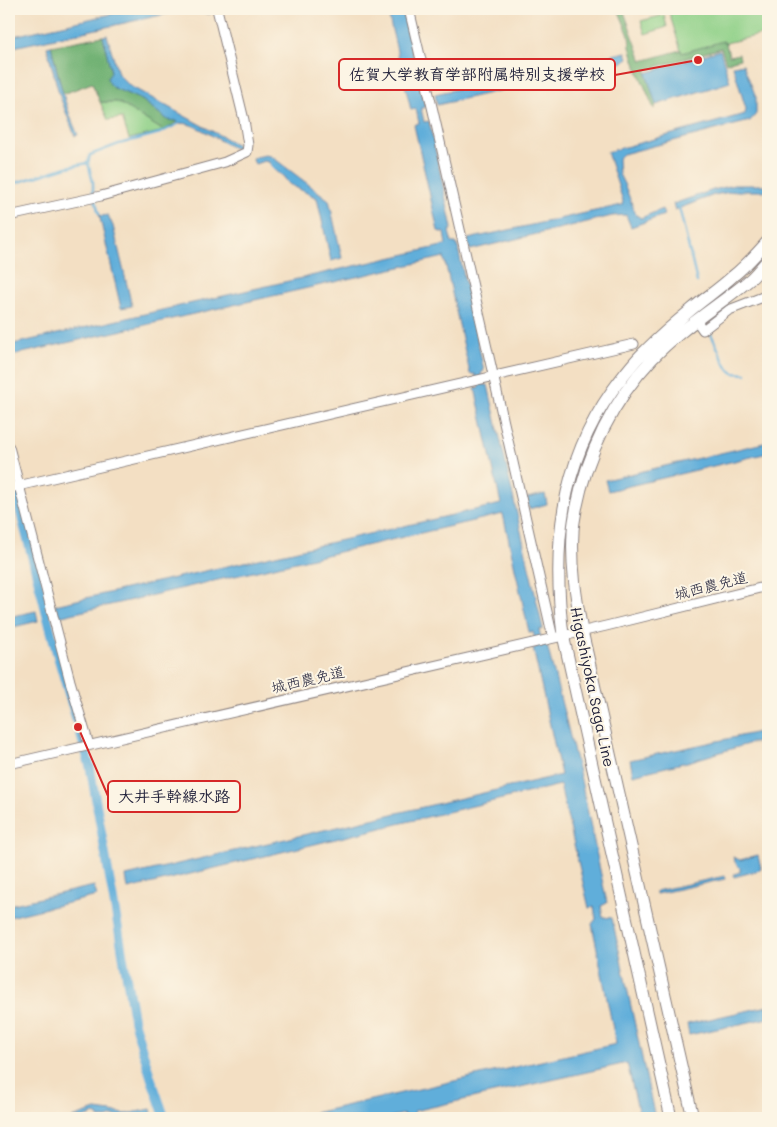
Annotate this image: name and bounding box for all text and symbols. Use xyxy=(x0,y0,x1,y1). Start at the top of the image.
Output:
callout: 佐賀大学教育学部附属特別支援学校 xyxy=(339,59,615,90)
text: 佐賀大学教育学部附属特別支援学校 xyxy=(349,63,605,84)
street label: 城西農免道 xyxy=(672,566,750,604)
street label: Higashiyoka Saga Line xyxy=(566,605,620,769)
street label: 城西農免道 xyxy=(269,661,347,697)
callout: 大井手幹線水路 xyxy=(108,781,240,812)
text: 大井手幹線水路 xyxy=(118,785,230,806)

